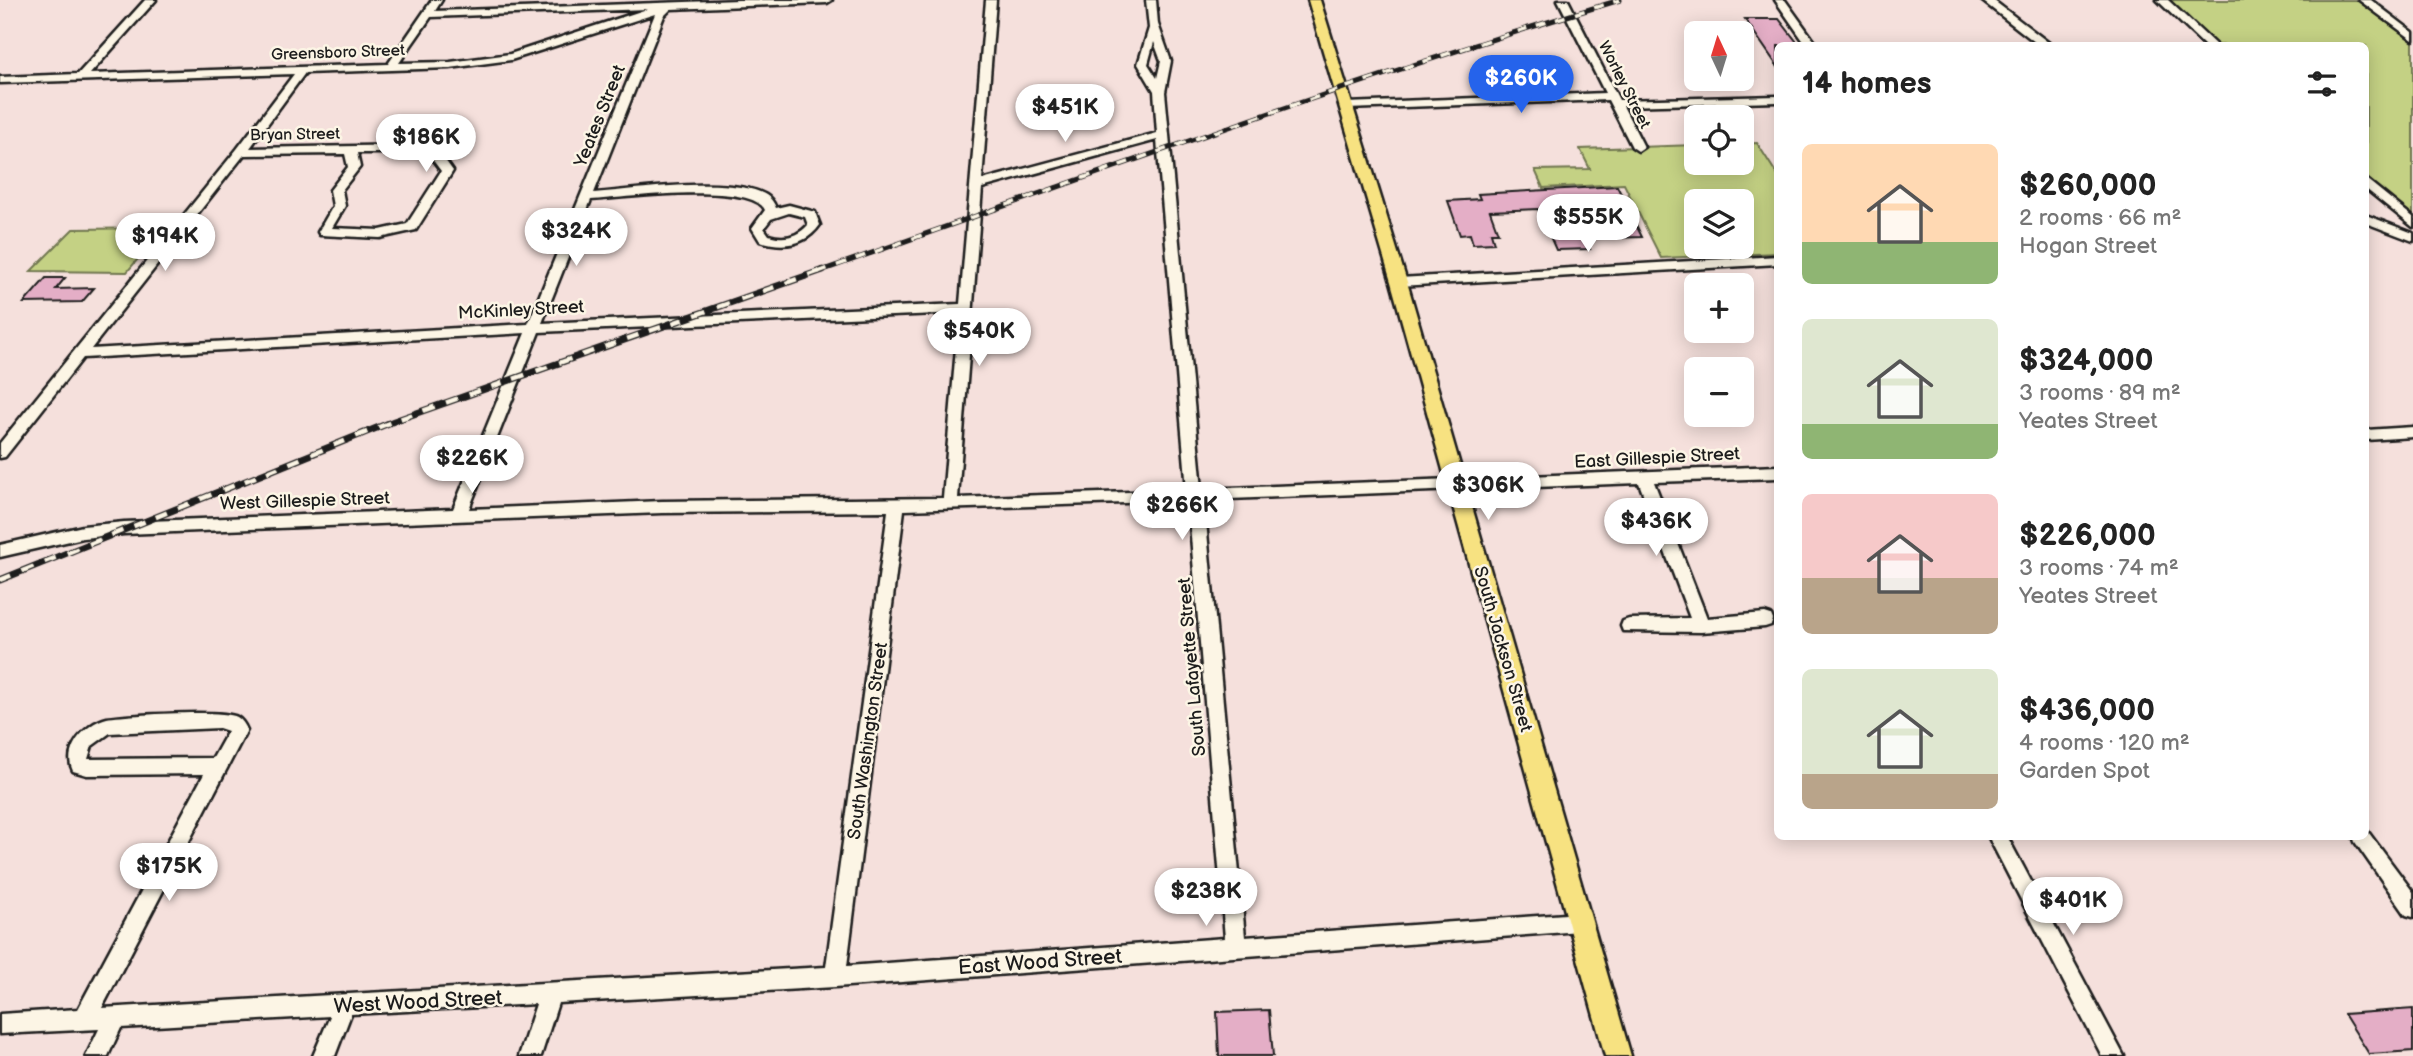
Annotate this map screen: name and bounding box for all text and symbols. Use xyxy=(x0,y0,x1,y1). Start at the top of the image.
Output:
north arrow xyxy=(1684,21,1754,91)
map controls xyxy=(1684,21,1754,427)
street label: Worley Street xyxy=(1594,38,1654,132)
street label: Greensboro Street xyxy=(271,41,405,65)
pin: $260K xyxy=(1472,55,1570,115)
street label: Yeates Street xyxy=(570,61,630,171)
text: $260K xyxy=(1485,64,1557,92)
icon: filters xyxy=(2303,65,2341,103)
text: 14 homes xyxy=(1802,66,1931,102)
pin: $451K xyxy=(1016,85,1114,144)
text: $451K xyxy=(1031,93,1099,121)
button: locate xyxy=(1684,105,1754,175)
pin: $186K xyxy=(377,114,475,174)
text: $186K xyxy=(392,123,460,151)
street label: Bryan Street xyxy=(250,125,340,145)
text: $260,000 xyxy=(2019,168,2156,204)
icon: home xyxy=(1858,172,1942,256)
button: layers xyxy=(1684,189,1754,259)
pin: $555K xyxy=(1539,194,1637,254)
text: $555K xyxy=(1553,203,1623,231)
text: 2 rooms · 66 m² xyxy=(2019,204,2181,232)
pin: $324K xyxy=(527,208,625,268)
pin: $194K xyxy=(116,214,214,273)
text: $324K xyxy=(541,217,611,245)
text: $194K xyxy=(131,222,199,250)
text: Hogan Street xyxy=(2019,232,2157,260)
button: + xyxy=(1684,273,1754,343)
street label: McKinley Street xyxy=(457,296,585,324)
pin: $540K xyxy=(930,308,1028,368)
text: $540K xyxy=(943,317,1015,345)
text: $324,000 xyxy=(2019,343,2154,379)
icon: home xyxy=(1858,347,1942,431)
button: − xyxy=(1684,357,1754,427)
text: 3 rooms · 89 m² xyxy=(2019,379,2181,407)
text: Yeates Street xyxy=(2019,407,2157,435)
pin: $226K xyxy=(423,435,521,495)
street label: East Gillespie Street xyxy=(1574,443,1741,473)
text: $226K xyxy=(436,444,508,472)
pin: $306K xyxy=(1439,462,1537,522)
text: $306K xyxy=(1452,471,1524,499)
pin: $266K xyxy=(1133,482,1231,542)
street label: West Gillespie Street xyxy=(220,488,391,514)
text: $266K xyxy=(1146,491,1218,519)
pin: $436K xyxy=(1607,498,1705,558)
text: $436K xyxy=(1620,507,1692,535)
text: $226,000 xyxy=(2019,518,2156,554)
icon: home xyxy=(1858,522,1942,606)
text: 3 rooms · 74 m² xyxy=(2019,554,2179,582)
street label: South Jackson Street xyxy=(1469,564,1537,735)
street label: South Lafayette Street xyxy=(1174,576,1210,757)
text: Yeates Street xyxy=(2019,582,2157,610)
street label: South Washington Street xyxy=(844,641,892,841)
text: $436,000 xyxy=(2019,693,2155,729)
icon: home xyxy=(1858,697,1942,781)
text: 4 rooms · 120 m² xyxy=(2019,729,2190,757)
text: Garden Spot xyxy=(2019,757,2150,785)
pin: $175K xyxy=(120,844,218,903)
text: $175K xyxy=(136,852,202,880)
pin: $238K xyxy=(1157,869,1255,928)
text: $238K xyxy=(1170,877,1242,905)
pin: $401K xyxy=(2024,878,2122,937)
text: $401K xyxy=(2039,886,2107,914)
street label: East Wood Street xyxy=(957,944,1123,980)
street label: West Wood Street xyxy=(333,985,504,1019)

